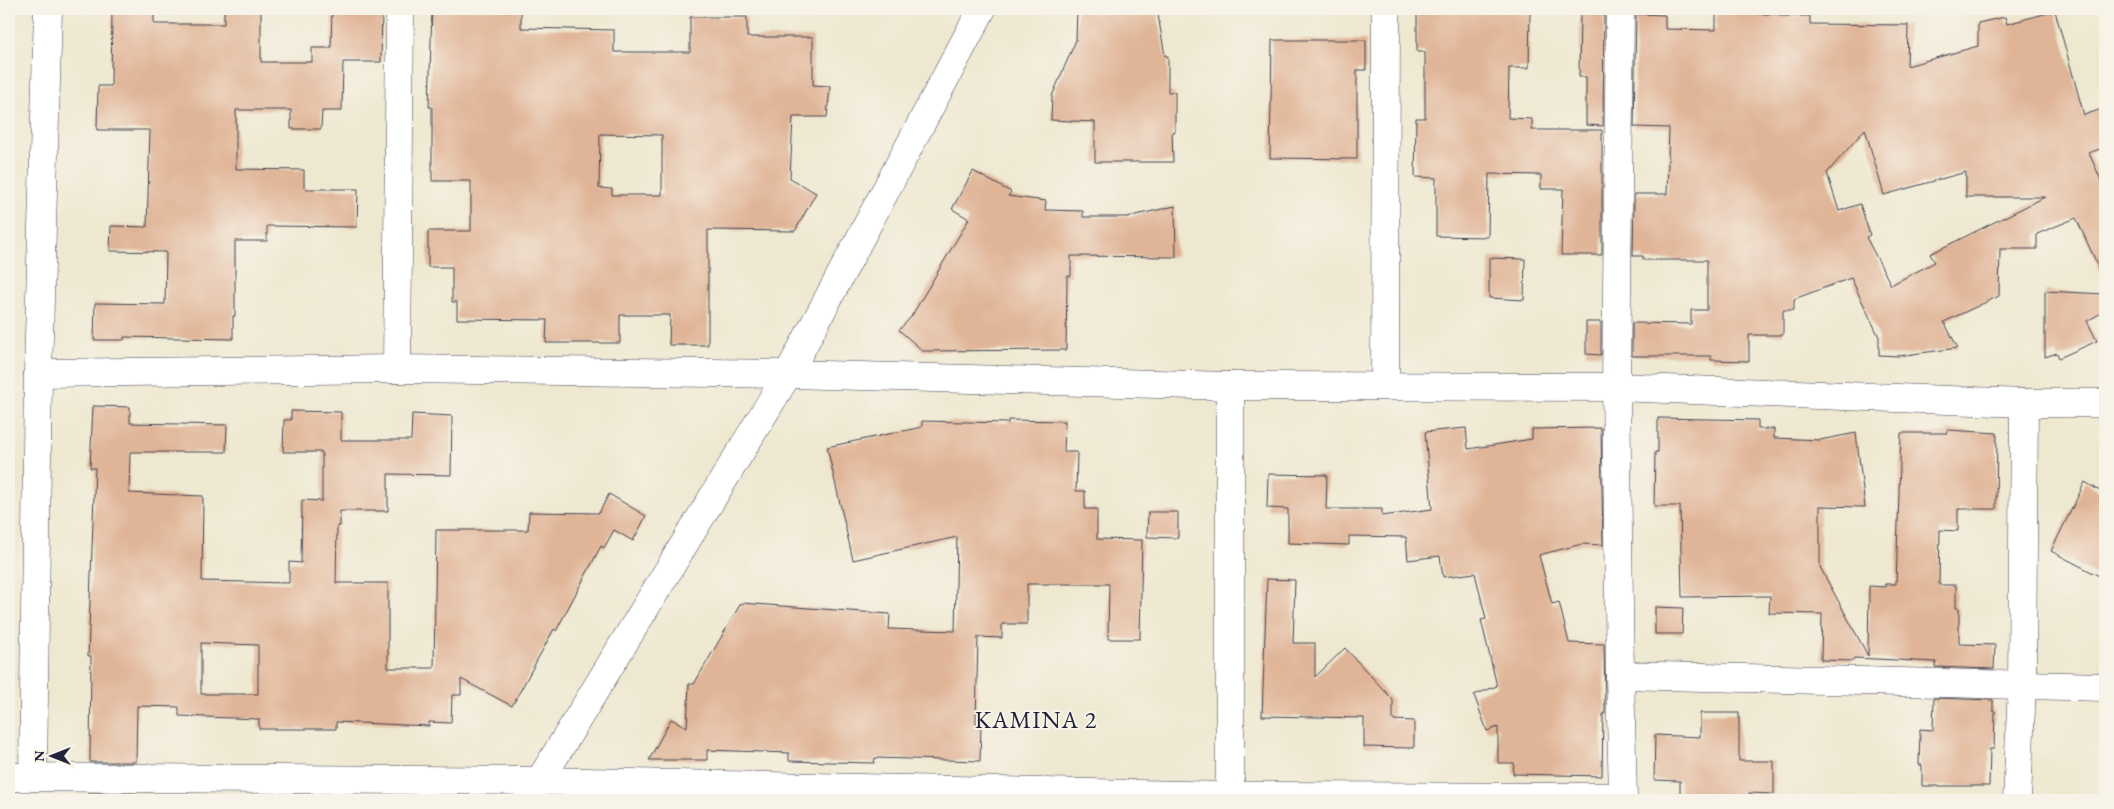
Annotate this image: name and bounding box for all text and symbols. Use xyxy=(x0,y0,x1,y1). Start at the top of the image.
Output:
district label: KAMINA 2 xyxy=(975,704,1097,735)
north arrow xyxy=(28,732,78,782)
text: N xyxy=(30,750,48,762)

